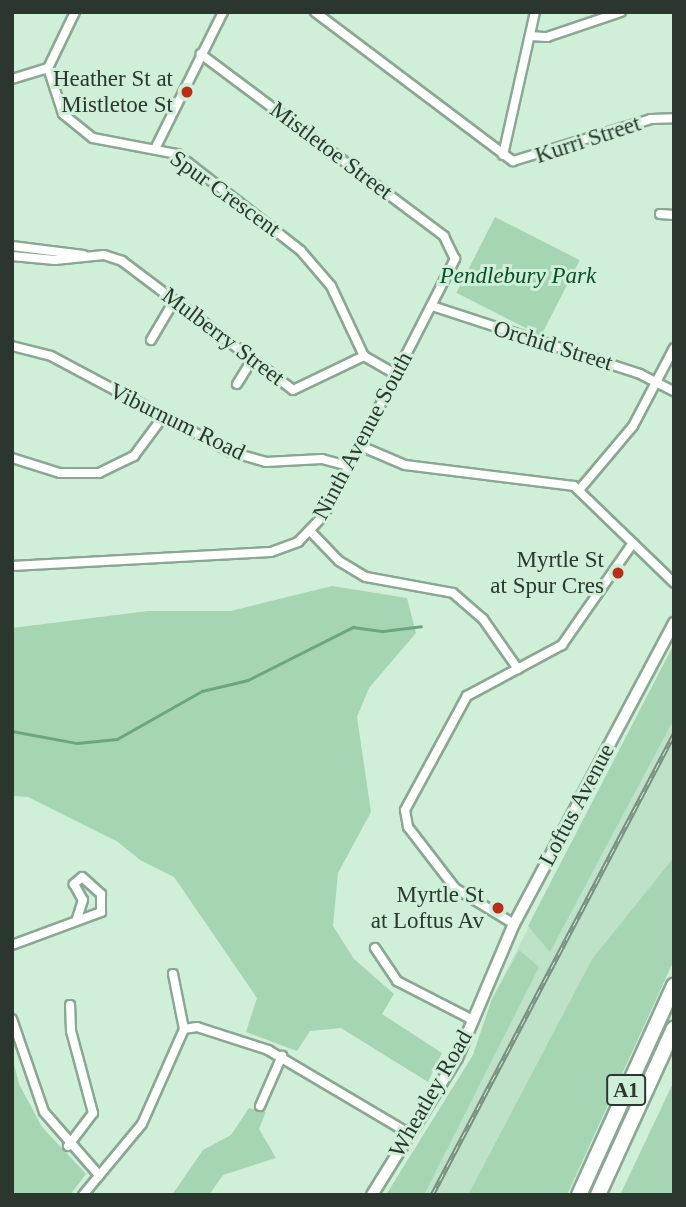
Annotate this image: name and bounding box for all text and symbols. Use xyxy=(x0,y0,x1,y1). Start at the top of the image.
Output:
place label: Heather St at Mistletoe St xyxy=(53,65,173,119)
marker: Heather St at Mistletoe St xyxy=(179,84,195,100)
street label: Mistletoe Street xyxy=(264,96,398,206)
street label: Kurri Street xyxy=(532,110,644,170)
street label: Spur Crescent xyxy=(164,145,286,243)
park label: Pendlebury Park xyxy=(440,262,596,290)
street label: Mulberry Street xyxy=(156,282,290,392)
street label: Orchid Street xyxy=(490,315,616,377)
street label: Ninth Avenue South xyxy=(307,347,419,525)
street label: Viburnum Road xyxy=(105,377,249,467)
place label: Myrtle St at Spur Cres xyxy=(490,546,604,600)
marker: Myrtle St at Spur Cres xyxy=(610,565,626,581)
street label: Loftus Avenue xyxy=(533,739,621,871)
place label: Myrtle St at Loftus Av xyxy=(369,881,484,935)
marker: Myrtle St at Loftus Av xyxy=(490,900,506,916)
street label: Wheatley Road xyxy=(383,1025,479,1163)
road number: A1 xyxy=(605,1072,647,1108)

